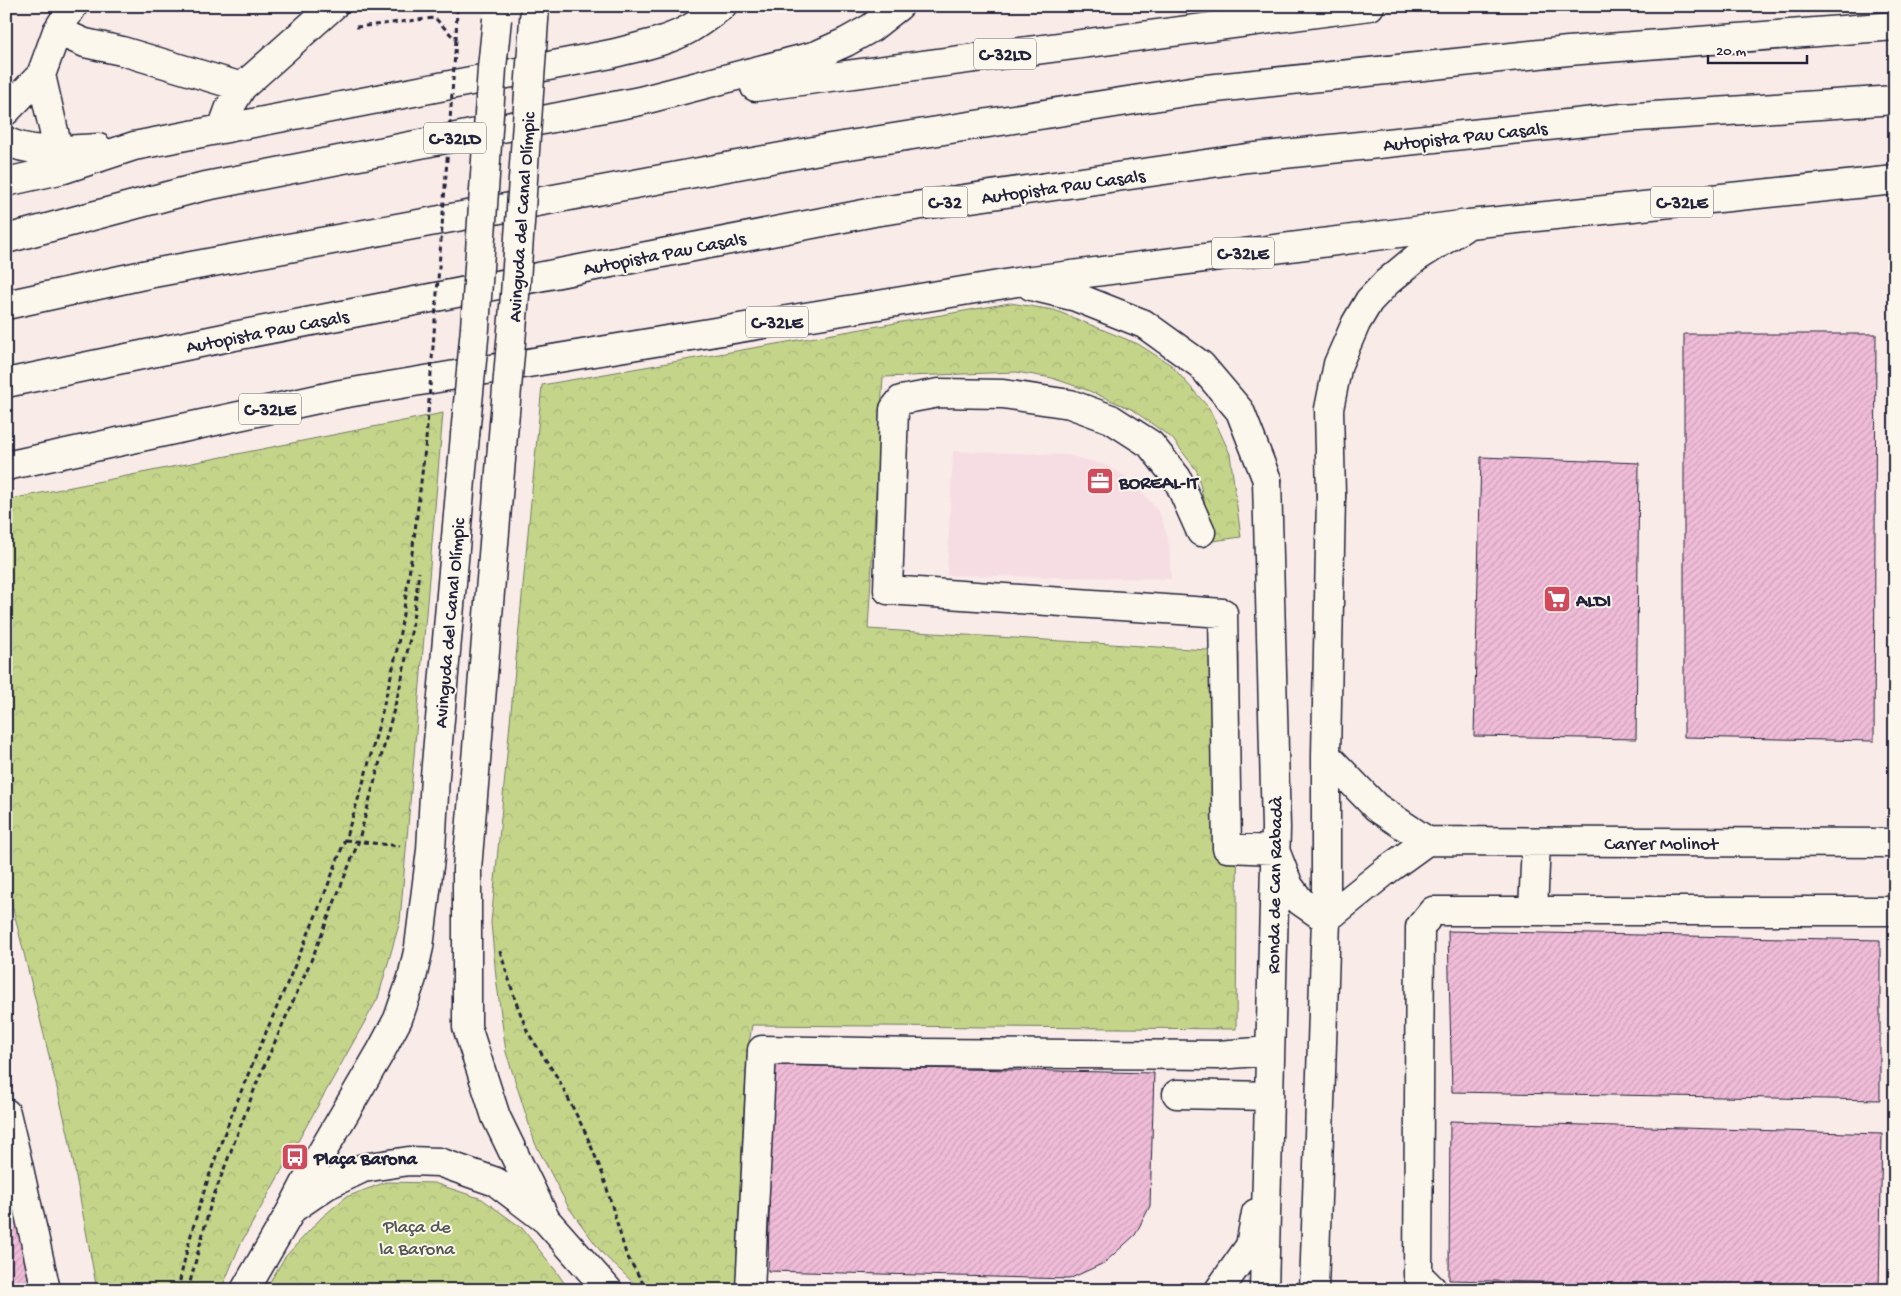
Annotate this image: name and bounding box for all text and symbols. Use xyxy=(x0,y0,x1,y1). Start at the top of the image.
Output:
scale bar xyxy=(1708,32,1807,64)
road number: C-32LD xyxy=(974,39,1036,70)
text: 20 m xyxy=(1716,43,1746,61)
street label: Avinguda del Canal Olímpic xyxy=(505,111,542,323)
street label: Autopista Pau Casals xyxy=(1382,118,1550,159)
road number: C-32LD xyxy=(424,122,486,154)
street label: Autopista Pau Casals xyxy=(980,165,1148,211)
road number: C-32 xyxy=(922,186,968,218)
road number: C-32LE xyxy=(1651,186,1713,218)
street label: Autopista Pau Casals xyxy=(581,228,749,282)
road number: C-32LE xyxy=(1212,238,1274,268)
street label: Autopista Pau Casals xyxy=(184,306,352,360)
road number: C-32LE xyxy=(746,306,808,338)
road number: C-32LE xyxy=(239,394,301,424)
office icon: BOREAL-IT xyxy=(1085,466,1115,496)
place label: BOREAL-IT xyxy=(1118,473,1200,496)
street label: Avinguda del Canal Olímpic xyxy=(431,517,472,729)
supermarket icon: ALDI xyxy=(1542,584,1572,614)
place label: ALDI xyxy=(1575,591,1611,614)
street label: Ronda de Can Rabadà xyxy=(1263,795,1290,974)
street label: Carrer Molinot xyxy=(1604,834,1720,857)
bus stop icon: Plaça Barona xyxy=(280,1142,310,1172)
place label: Plaça Barona xyxy=(313,1149,419,1172)
park label: Plaça de la Barona xyxy=(379,1217,456,1262)

